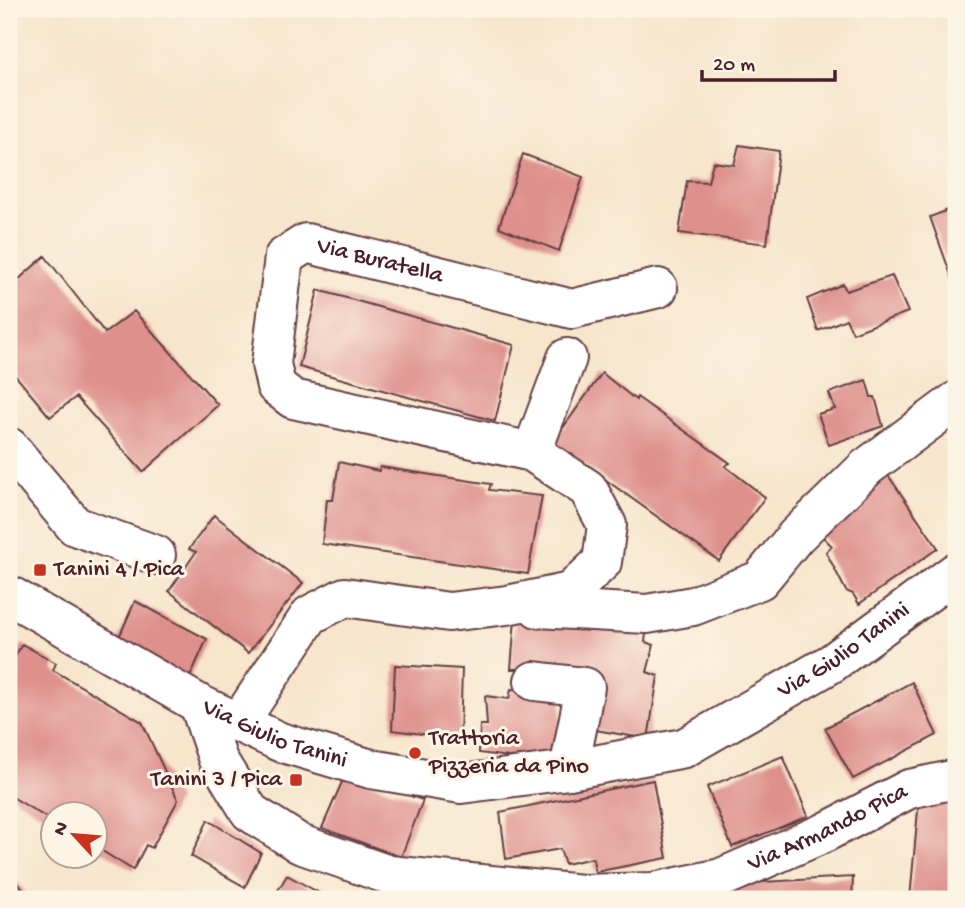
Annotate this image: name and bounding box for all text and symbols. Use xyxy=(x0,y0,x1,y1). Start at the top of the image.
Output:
scale bar xyxy=(702,38,836,82)
text: 20 m xyxy=(713,54,755,79)
street label: Via Buratella xyxy=(313,231,447,291)
place label: Tanini 4 / Pica xyxy=(52,556,185,585)
marker: Tanini 4 / Pica xyxy=(32,562,48,578)
street label: Via Giulio Tanini xyxy=(772,596,916,706)
street label: Via Giulio Tanini xyxy=(197,693,351,776)
place label: Trattoria Pizzeria da Pino xyxy=(427,725,589,782)
marker: Trattoria Pizzeria da Pino xyxy=(407,745,423,761)
place label: Tanini 3 / Pica xyxy=(149,766,283,795)
marker: Tanini 3 / Pica xyxy=(288,772,304,788)
street label: Via Armando Pica xyxy=(742,777,913,879)
north arrow xyxy=(38,800,108,870)
text: N xyxy=(49,818,75,840)

